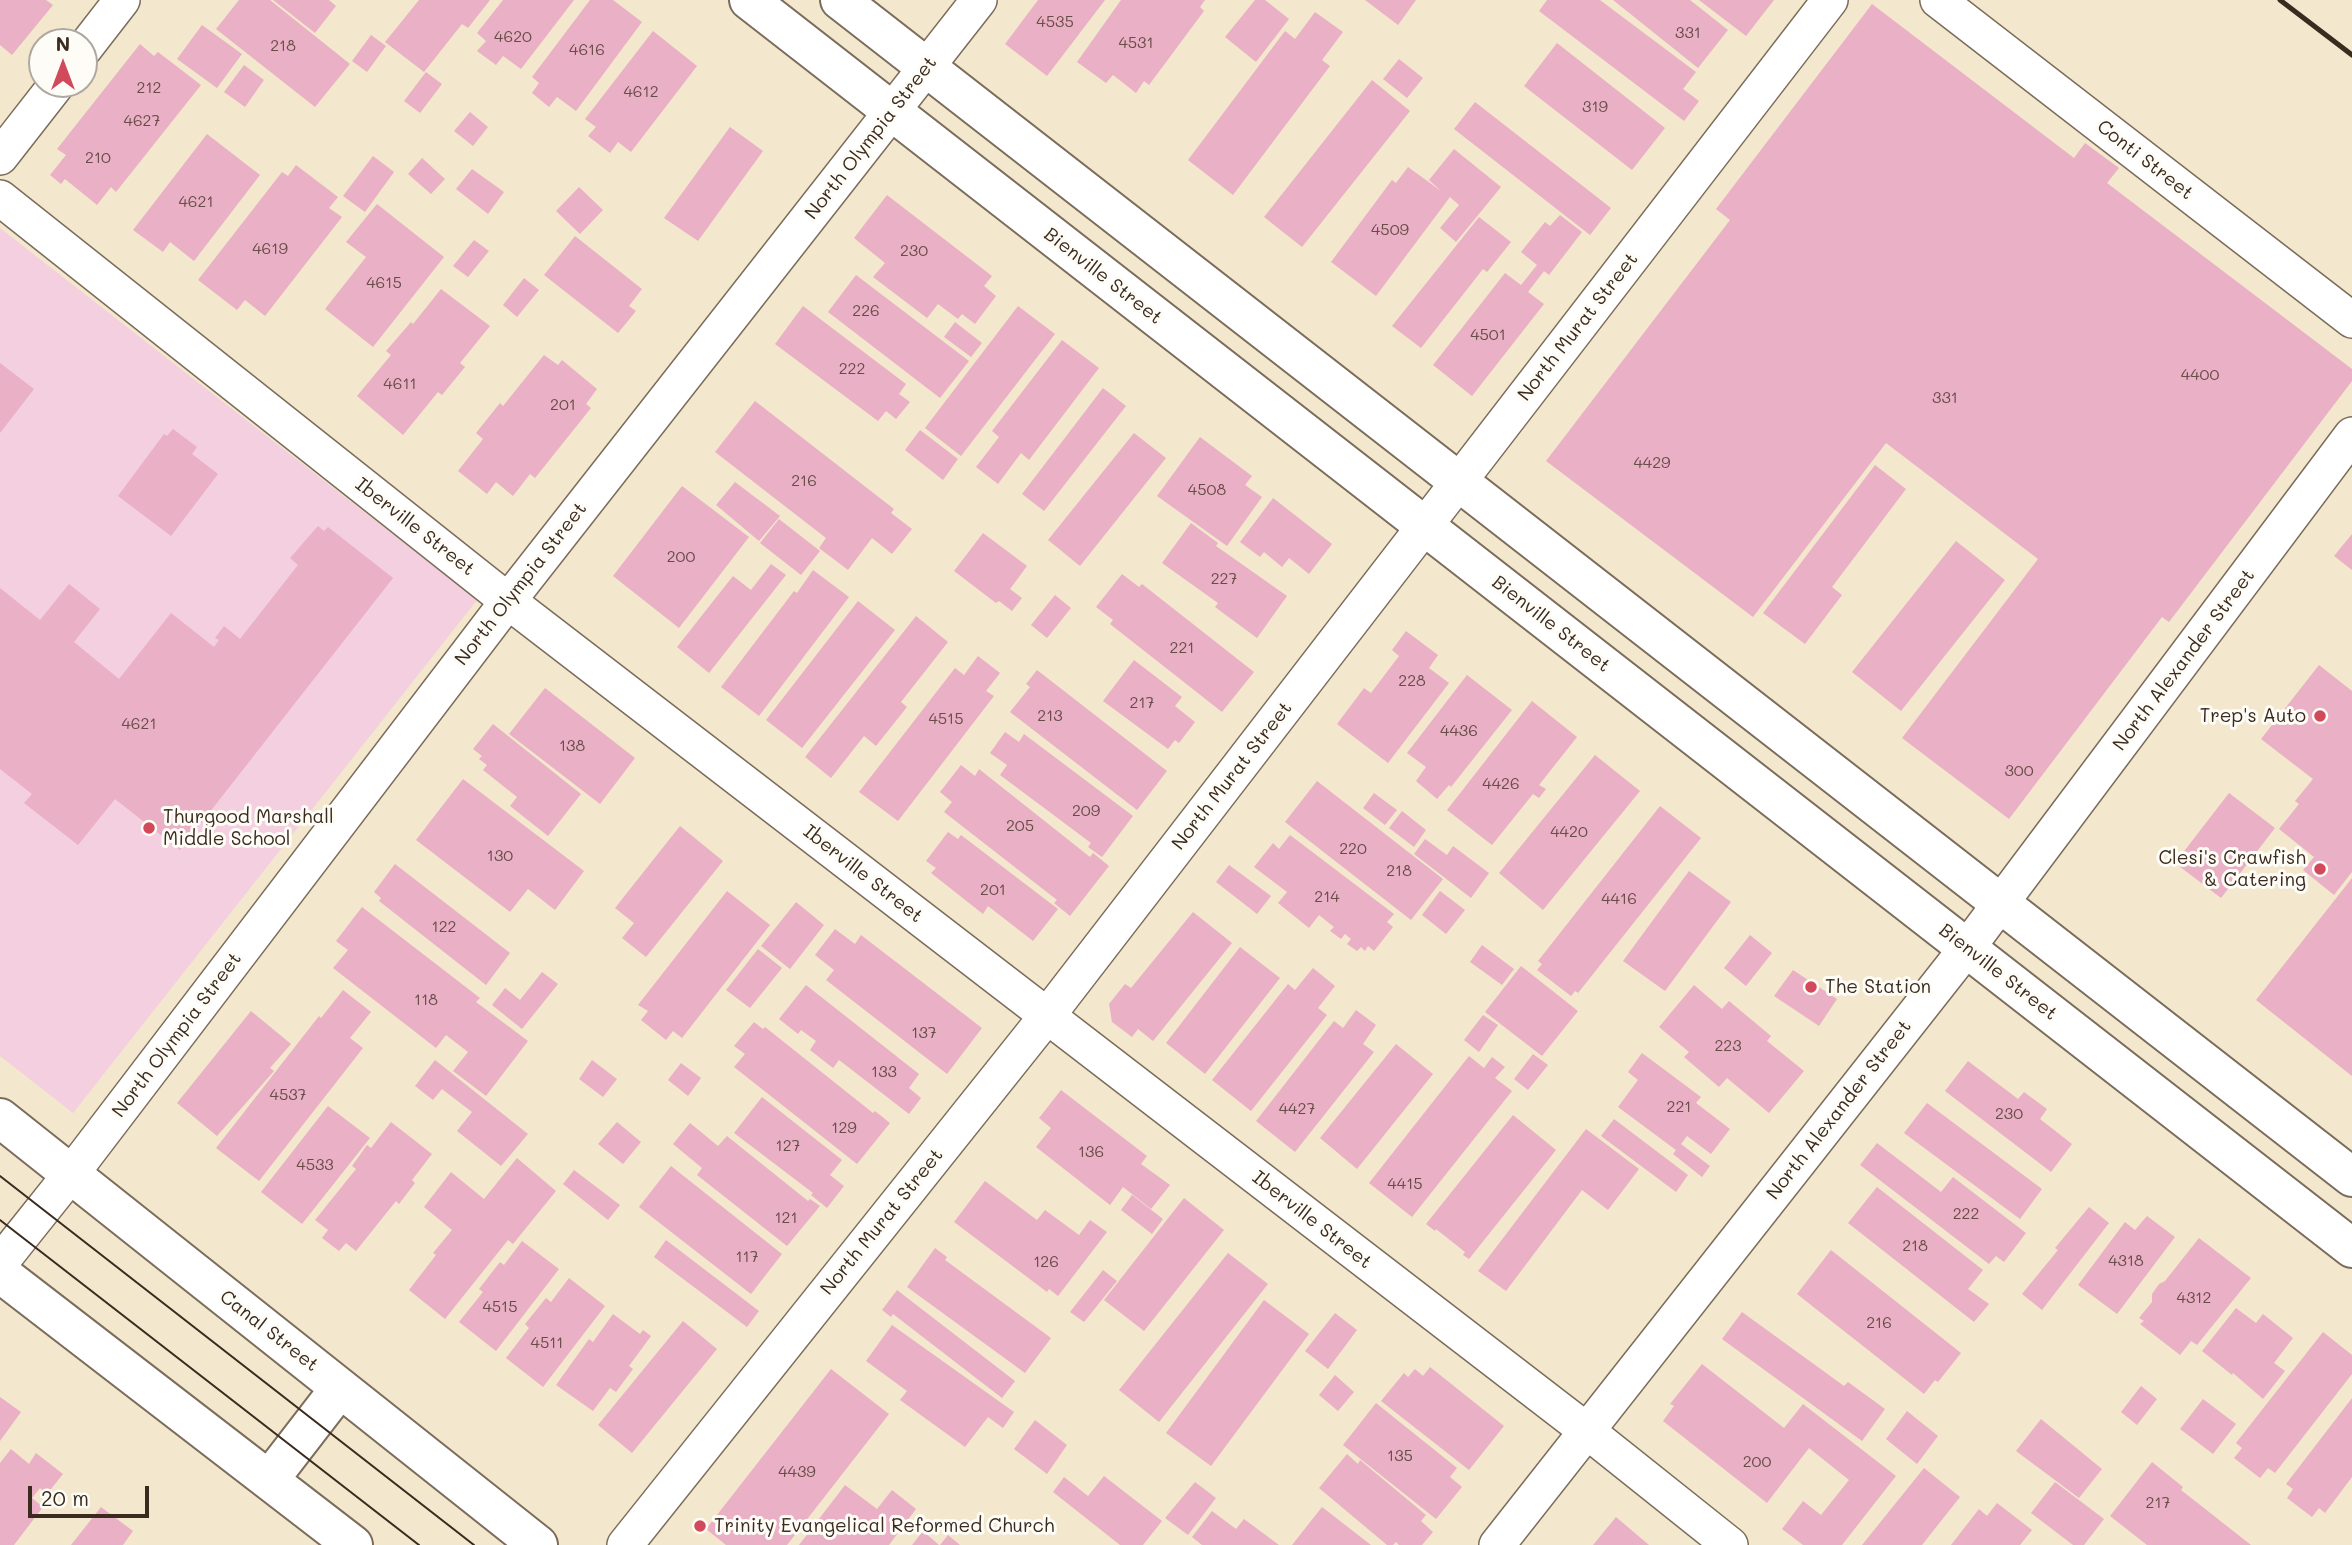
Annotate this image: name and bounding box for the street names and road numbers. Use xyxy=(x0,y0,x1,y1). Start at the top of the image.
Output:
street label: North Olympia Street xyxy=(800,52,942,224)
street label: Conti Street xyxy=(2092,115,2198,205)
street label: Bienville Street xyxy=(1039,223,1167,329)
street label: North Murat Street xyxy=(1513,248,1643,406)
street label: Iberville Street xyxy=(351,473,479,581)
street label: North Olympia Street xyxy=(450,498,592,670)
street label: North Alexander Street xyxy=(2108,565,2260,755)
street label: Bienville Street xyxy=(1487,571,1615,677)
street label: North Murat Street xyxy=(1167,697,1297,855)
street label: Iberville Street xyxy=(799,820,927,928)
street label: Bienville Street xyxy=(1934,919,2062,1025)
street label: North Olympia Street xyxy=(107,948,247,1122)
street label: North Alexander Street xyxy=(1762,1016,1916,1204)
street label: North Murat Street xyxy=(816,1144,948,1300)
street label: Iberville Street xyxy=(1248,1166,1376,1274)
street label: Canal Street xyxy=(215,1285,323,1377)

